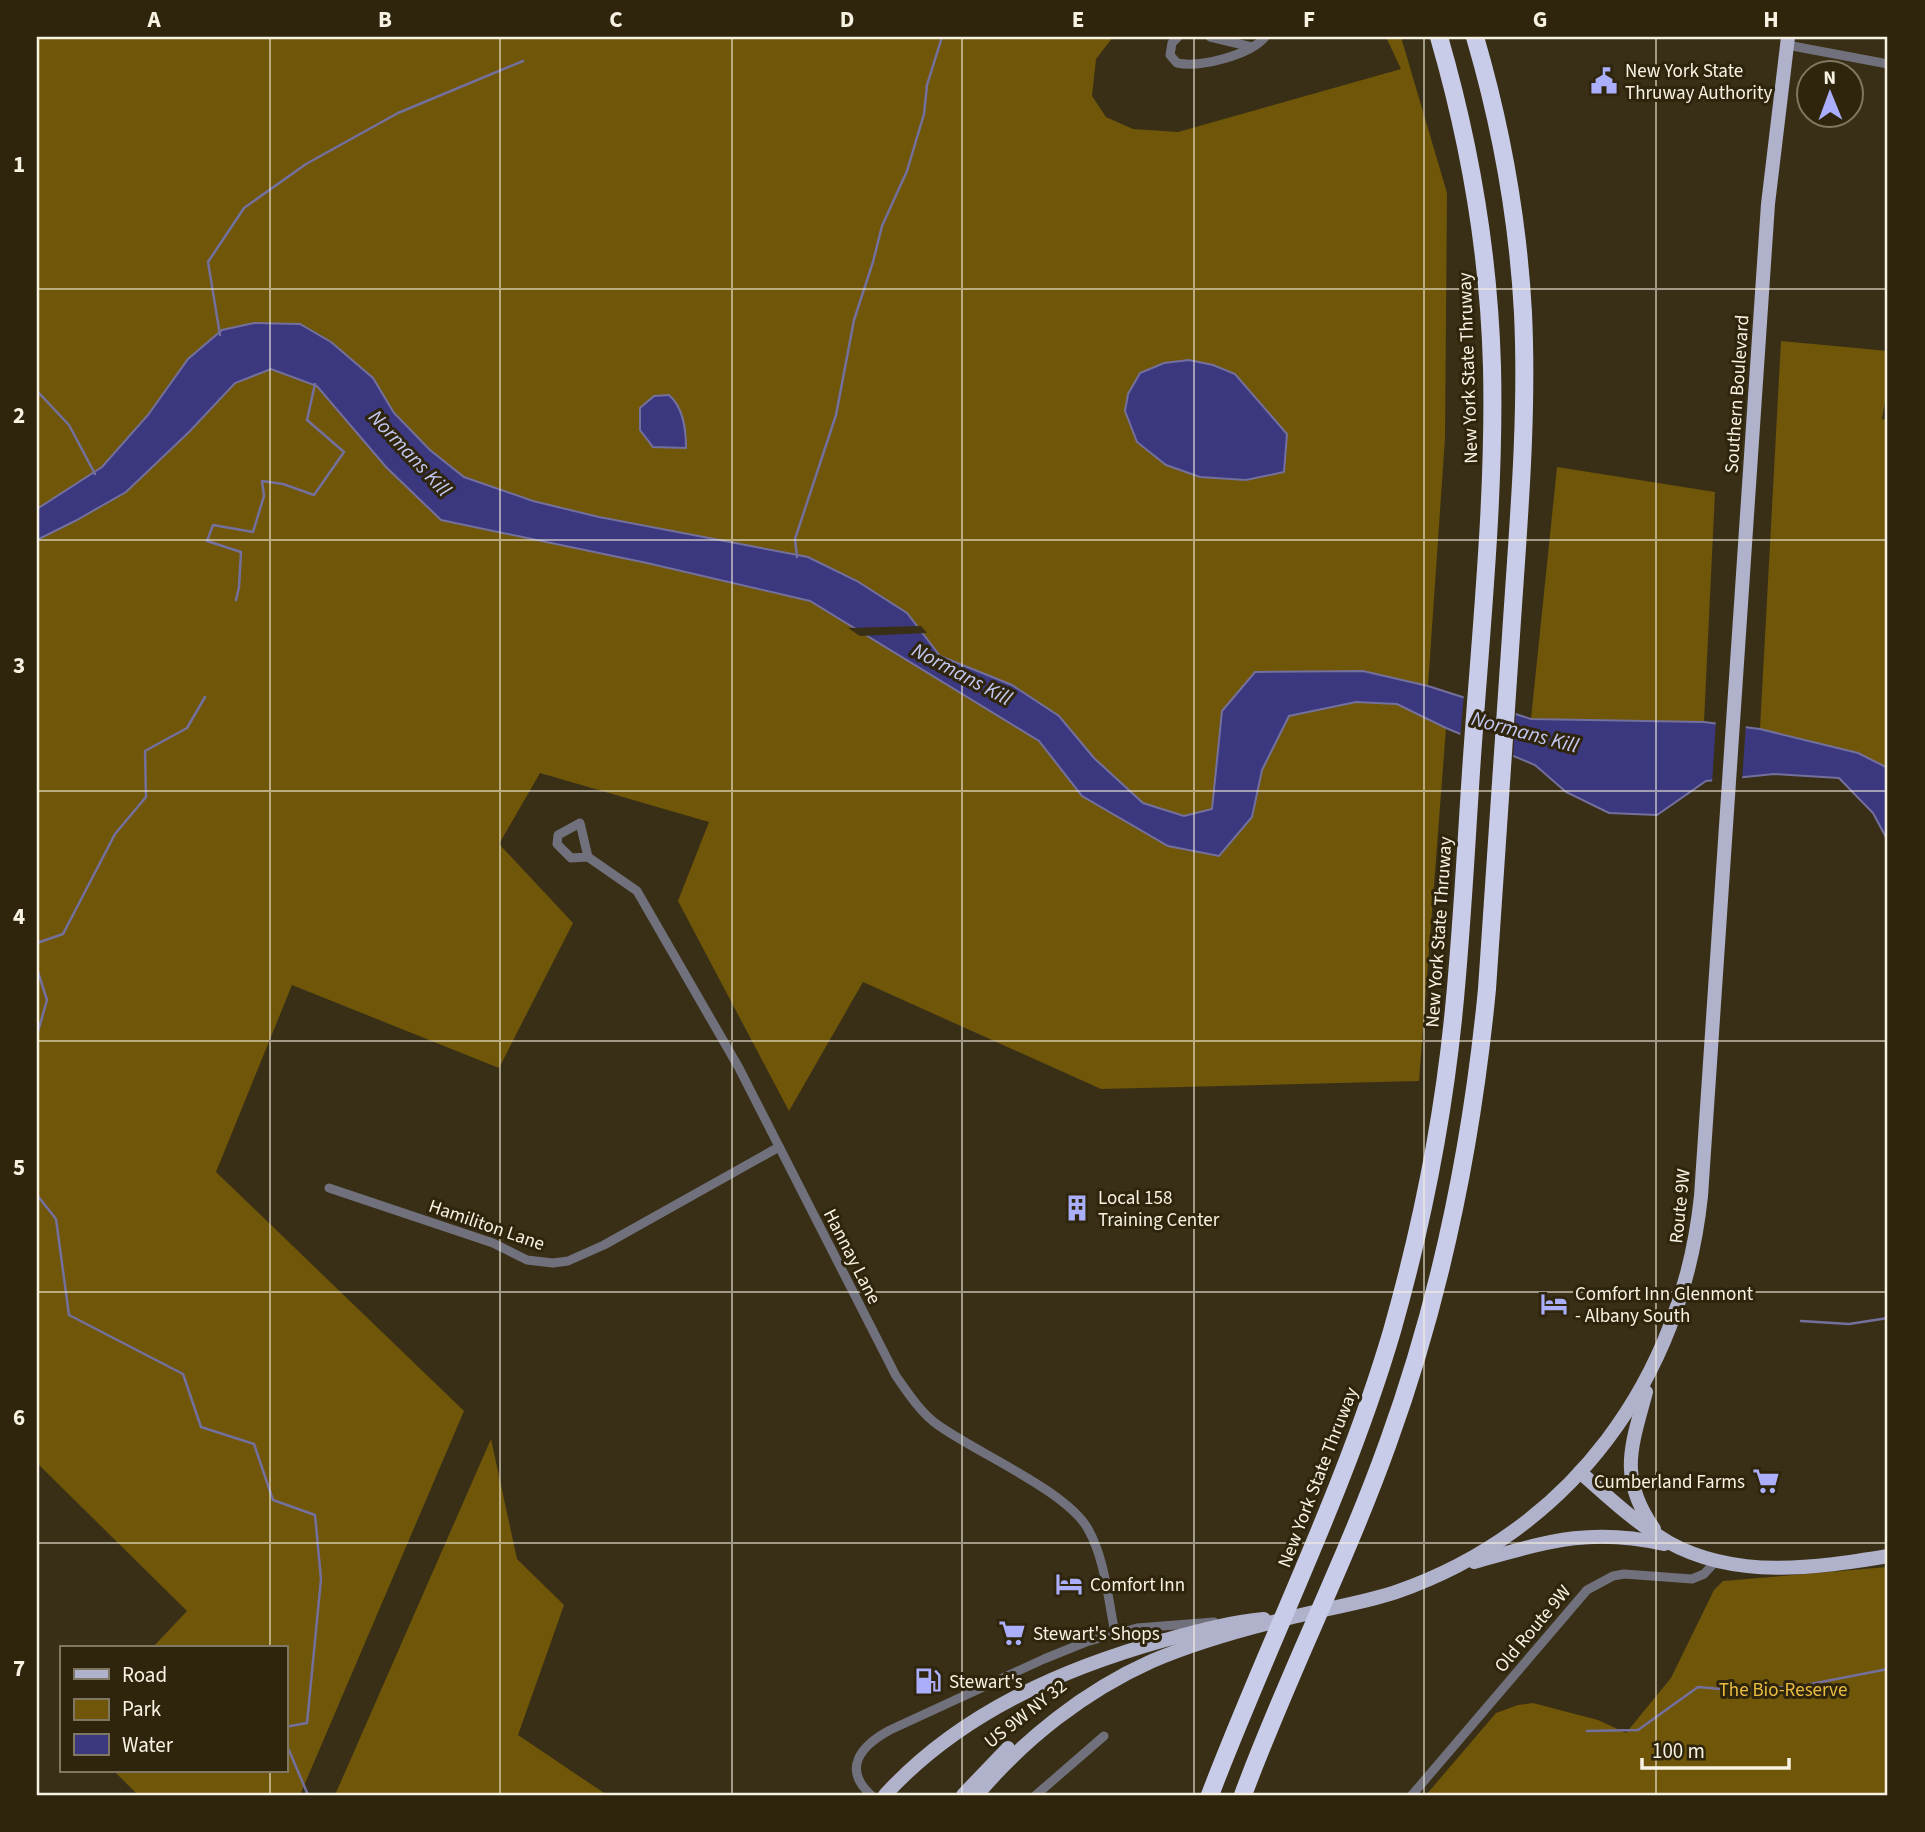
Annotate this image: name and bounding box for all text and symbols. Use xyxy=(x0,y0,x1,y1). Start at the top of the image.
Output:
text: A xyxy=(146,3,161,36)
text: B xyxy=(378,3,392,36)
text: C xyxy=(609,3,623,36)
text: D xyxy=(840,3,854,36)
text: E xyxy=(1072,3,1084,36)
text: F xyxy=(1303,3,1315,36)
text: G xyxy=(1533,3,1547,36)
text: H xyxy=(1763,3,1779,36)
place label: New York State Thruway Authority xyxy=(1625,58,1772,107)
north arrow xyxy=(1796,60,1866,130)
text: N xyxy=(1823,65,1836,92)
public building icon: New York State Thruway Authority xyxy=(1589,66,1619,96)
text: 1 xyxy=(13,148,25,181)
street label: New York State Thruway xyxy=(1452,272,1485,464)
street label: Southern Boulevard xyxy=(1718,314,1757,474)
text: 2 xyxy=(13,399,25,432)
water label: Normans Kill xyxy=(362,403,459,504)
water label: Normans Kill xyxy=(907,635,1018,713)
text: 3 xyxy=(13,649,25,682)
water label: Normans Kill xyxy=(1468,703,1583,761)
street label: New York State Thruway xyxy=(1419,836,1460,1029)
text: 4 xyxy=(13,900,25,933)
text: 5 xyxy=(13,1151,25,1184)
street label: Route 9W xyxy=(1663,1167,1698,1245)
place label: Local 158 Training Center xyxy=(1098,1185,1220,1234)
street label: Hamiliton Lane xyxy=(425,1193,548,1258)
building icon: Local 158 Training Center xyxy=(1062,1193,1092,1223)
street label: Hannay Lane xyxy=(816,1204,887,1309)
place label: Comfort Inn Glenmont - Albany South xyxy=(1575,1281,1754,1330)
hotel icon: Comfort Inn Glenmont - Albany South xyxy=(1539,1289,1569,1319)
street label: New York State Thruway xyxy=(1271,1383,1365,1572)
text: 6 xyxy=(13,1401,25,1434)
supermarket icon: Cumberland Farms xyxy=(1751,1466,1781,1496)
place label: Cumberland Farms xyxy=(1594,1469,1745,1496)
hotel icon: Comfort Inn xyxy=(1054,1569,1084,1599)
place label: Comfort Inn xyxy=(1090,1572,1185,1599)
street label: Old Route 9W xyxy=(1488,1579,1578,1679)
supermarket icon: Stewart's Shops xyxy=(997,1618,1027,1648)
place label: Stewart's Shops xyxy=(1033,1621,1160,1648)
legend xyxy=(60,1646,287,1772)
text: 7 xyxy=(13,1652,25,1685)
text: Road xyxy=(122,1660,167,1690)
fuel station icon: Stewart's xyxy=(913,1666,943,1696)
place label: Stewart's xyxy=(949,1669,1023,1696)
street label: US 9W NY 32 xyxy=(979,1673,1073,1755)
park label: The Bio-Reserve xyxy=(1719,1677,1847,1704)
text: Park xyxy=(122,1694,162,1724)
scale bar xyxy=(1642,1727,1788,1771)
text: Water xyxy=(122,1730,174,1760)
text: 100 m xyxy=(1652,1736,1705,1766)

